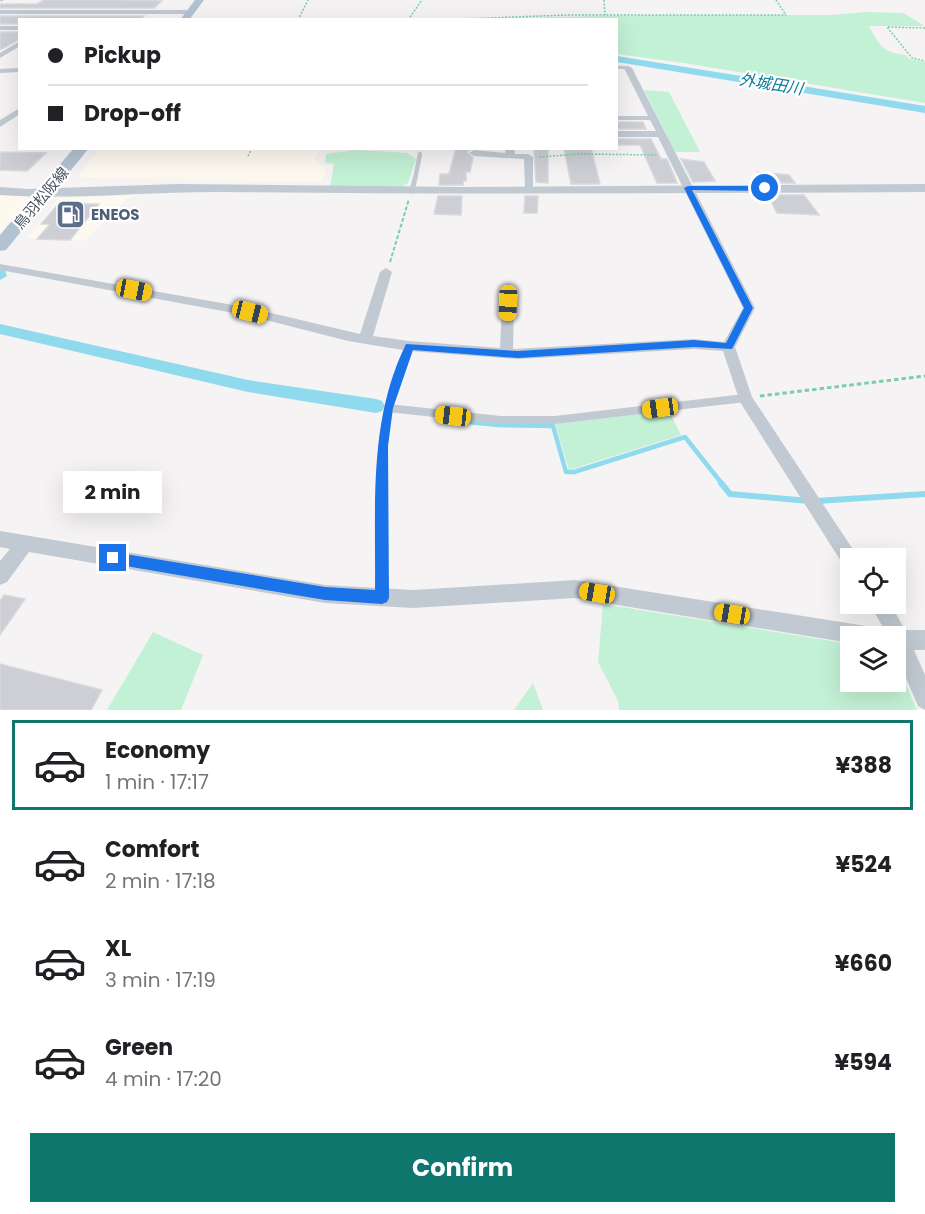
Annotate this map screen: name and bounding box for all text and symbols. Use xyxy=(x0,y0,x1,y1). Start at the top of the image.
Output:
text: Pickup xyxy=(84,40,161,71)
water label: 外城田川 xyxy=(738,68,806,101)
text: Drop-off xyxy=(84,98,181,129)
street label: 鳥羽松阪線 xyxy=(9,163,73,233)
route start xyxy=(751,174,778,201)
fuel station icon: ENEOS xyxy=(54,198,86,230)
place label: ENEOS xyxy=(91,204,140,225)
car xyxy=(115,278,153,302)
car xyxy=(498,285,518,321)
car xyxy=(230,299,270,325)
car xyxy=(641,397,679,419)
car xyxy=(434,405,472,427)
callout: 2 min xyxy=(63,471,162,513)
text: 2 min xyxy=(84,478,141,506)
route end xyxy=(99,544,126,571)
map controls xyxy=(840,548,906,692)
button: locate xyxy=(840,548,906,614)
car xyxy=(578,581,616,605)
car xyxy=(713,602,751,626)
button: layers xyxy=(840,626,906,692)
text: Economy xyxy=(105,735,210,766)
icon: car xyxy=(33,738,87,792)
text: ¥388 xyxy=(835,750,892,781)
text: 1 min · 17:17 xyxy=(105,768,209,796)
text: Comfort xyxy=(105,834,199,865)
icon: car xyxy=(33,837,87,891)
text: ¥524 xyxy=(835,849,892,880)
text: 2 min · 17:18 xyxy=(105,867,216,895)
text: XL xyxy=(105,933,131,964)
icon: car xyxy=(33,936,87,990)
text: ¥660 xyxy=(835,948,892,979)
text: 3 min · 17:19 xyxy=(105,966,216,994)
text: Green xyxy=(105,1032,173,1063)
icon: car xyxy=(33,1035,87,1089)
text: ¥594 xyxy=(835,1047,892,1078)
text: 4 min · 17:20 xyxy=(105,1065,222,1093)
button: Confirm xyxy=(30,1133,895,1202)

